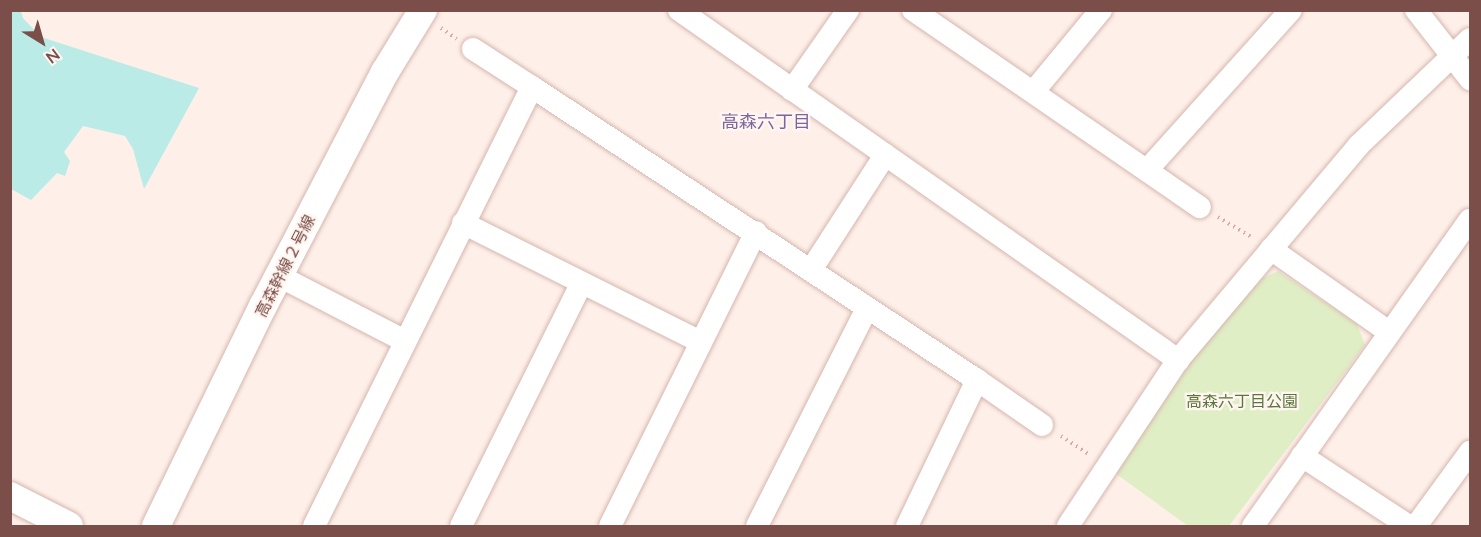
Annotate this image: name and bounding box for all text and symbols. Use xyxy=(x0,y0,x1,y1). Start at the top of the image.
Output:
north arrow xyxy=(12,12,72,72)
text: N xyxy=(42,45,64,68)
district label: 高森六丁目 xyxy=(721,110,811,132)
street label: 高森幹線２号線 xyxy=(251,212,319,320)
park label: 高森六丁目公園 xyxy=(1186,391,1298,411)

